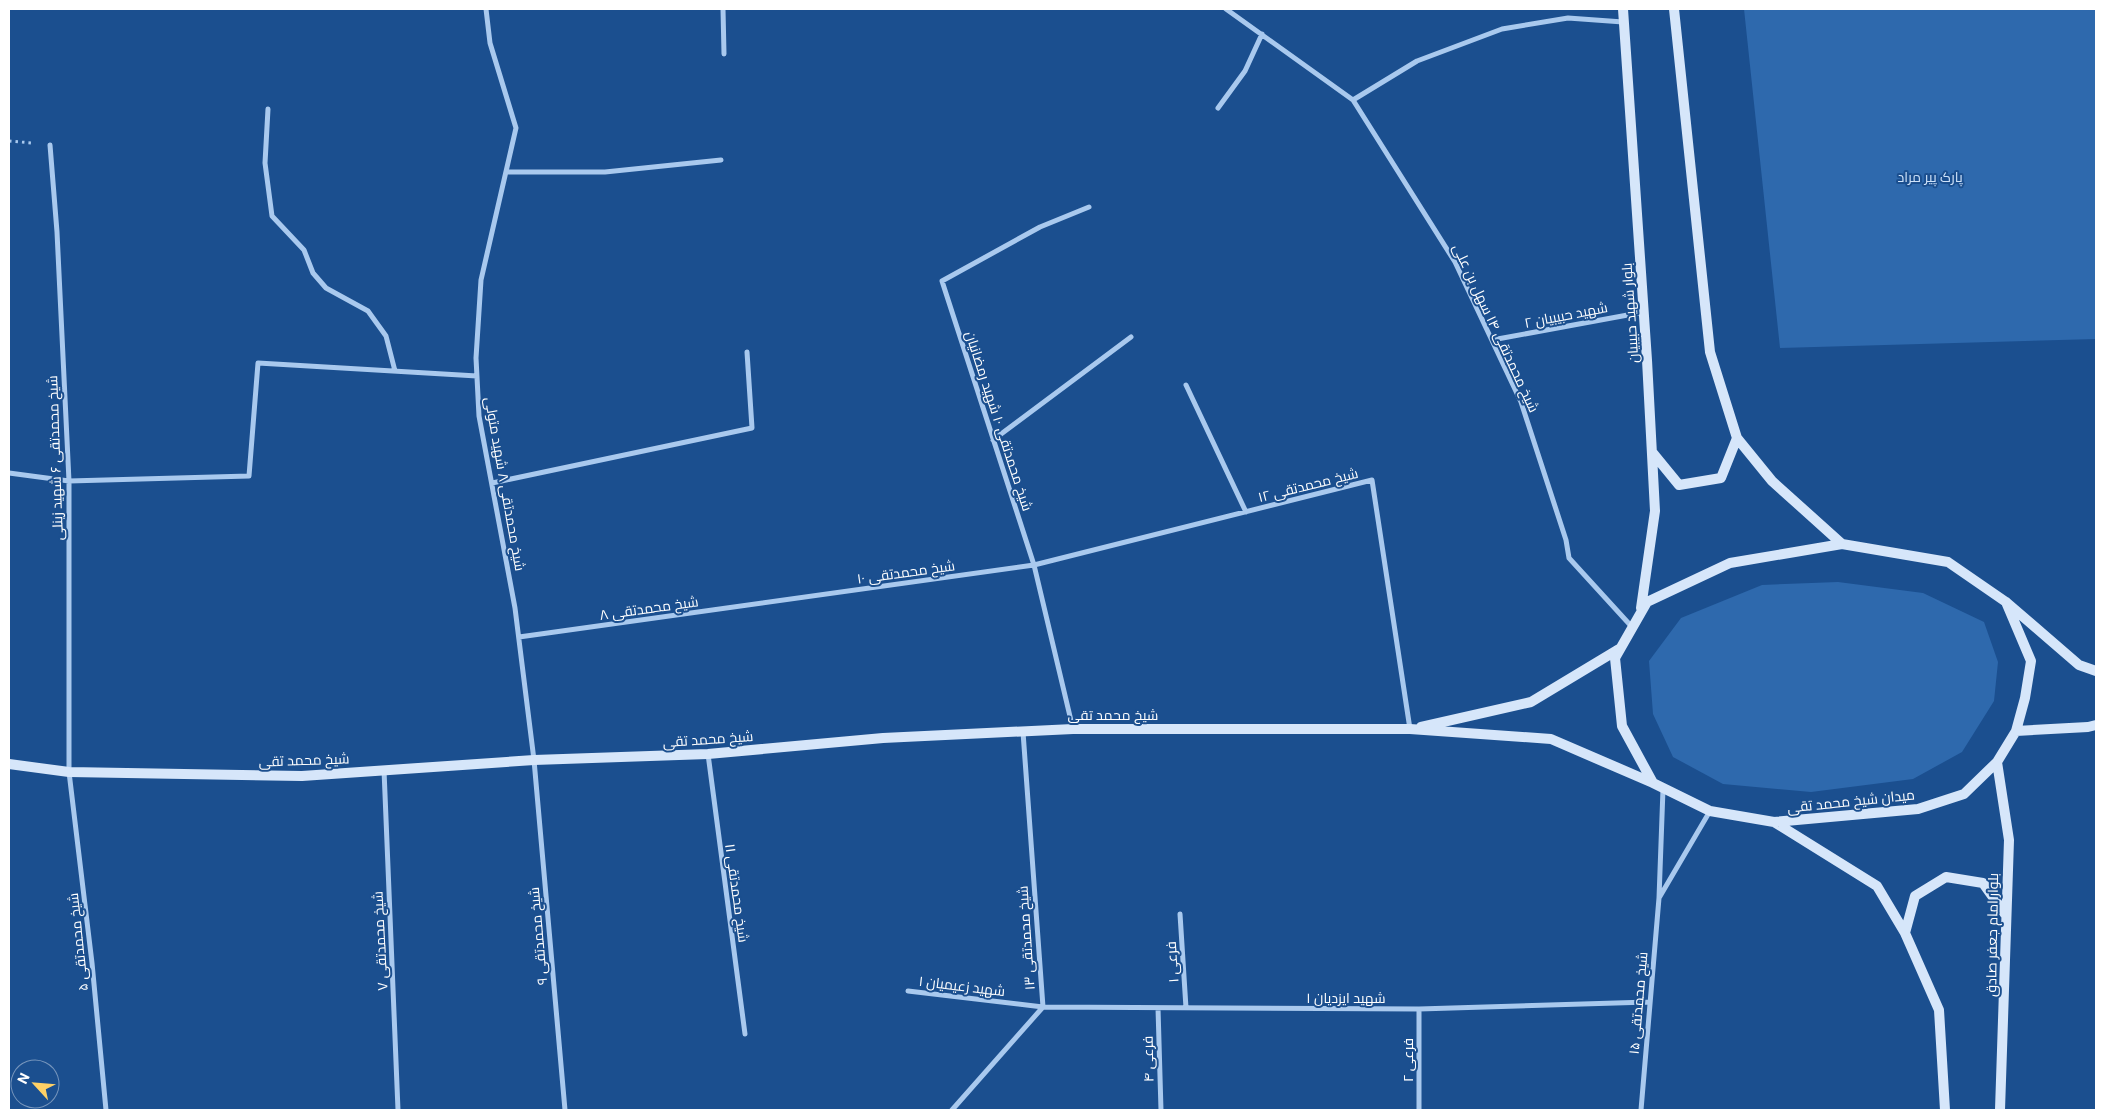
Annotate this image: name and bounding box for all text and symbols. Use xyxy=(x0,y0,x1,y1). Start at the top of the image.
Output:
park label: پارک پیر مراد xyxy=(1897,169,1963,187)
street label: شیخ محمدتقی ۱۴ سهل بن علی xyxy=(1449,241,1542,415)
street label: بلوار شهید حبیبیان xyxy=(1619,262,1641,364)
street label: شهید حبیبیان ۲ xyxy=(1523,299,1609,331)
street label: شیخ محمدتقی ۱۰ شهید رمضانیان xyxy=(961,329,1036,513)
street label: شیخ محمدتقی ۶ شهید زینلی xyxy=(44,375,67,541)
street label: شیخ محمدتقی ۸ شهید متولی xyxy=(481,396,528,572)
street label: شیخ محمدتقی ۱۲ xyxy=(1256,465,1360,506)
street label: شیخ محمدتقی ۱۰ xyxy=(856,557,956,588)
street label: شیخ محمدتقی ۸ xyxy=(599,593,700,624)
street label: شیخ محمد تقی xyxy=(1068,707,1158,724)
street label: شیخ محمد تقی xyxy=(662,728,754,751)
street label: شیخ محمد تقی xyxy=(258,750,350,771)
street label: میدان شیخ محمد تقی xyxy=(1786,786,1916,817)
street label: شیخ محمدتقی ۱۱ xyxy=(721,843,752,944)
street label: بلوار امام جعفر صادق xyxy=(1983,873,2003,997)
street label: شیخ محمدتقی ۱۳ xyxy=(1014,885,1039,991)
street label: شیخ محمدتقی ۹ xyxy=(526,886,551,986)
street label: شیخ محمدتقی ۷ xyxy=(369,891,392,991)
street label: شیخ محمدتقی ۵ xyxy=(65,892,92,992)
street label: فرعی ۱ xyxy=(1163,941,1181,983)
street label: شیخ محمدتقی ۱۵ xyxy=(1626,951,1651,1055)
street label: شهید زعیمیان ۱ xyxy=(918,973,1006,999)
street label: شهید ایزدیان ۱ xyxy=(1306,990,1386,1006)
street label: فرعی ۴ xyxy=(1140,1036,1156,1082)
street label: فرعی ۲ xyxy=(1400,1038,1416,1082)
north arrow xyxy=(10,1059,60,1109)
text: N xyxy=(14,1070,33,1086)

